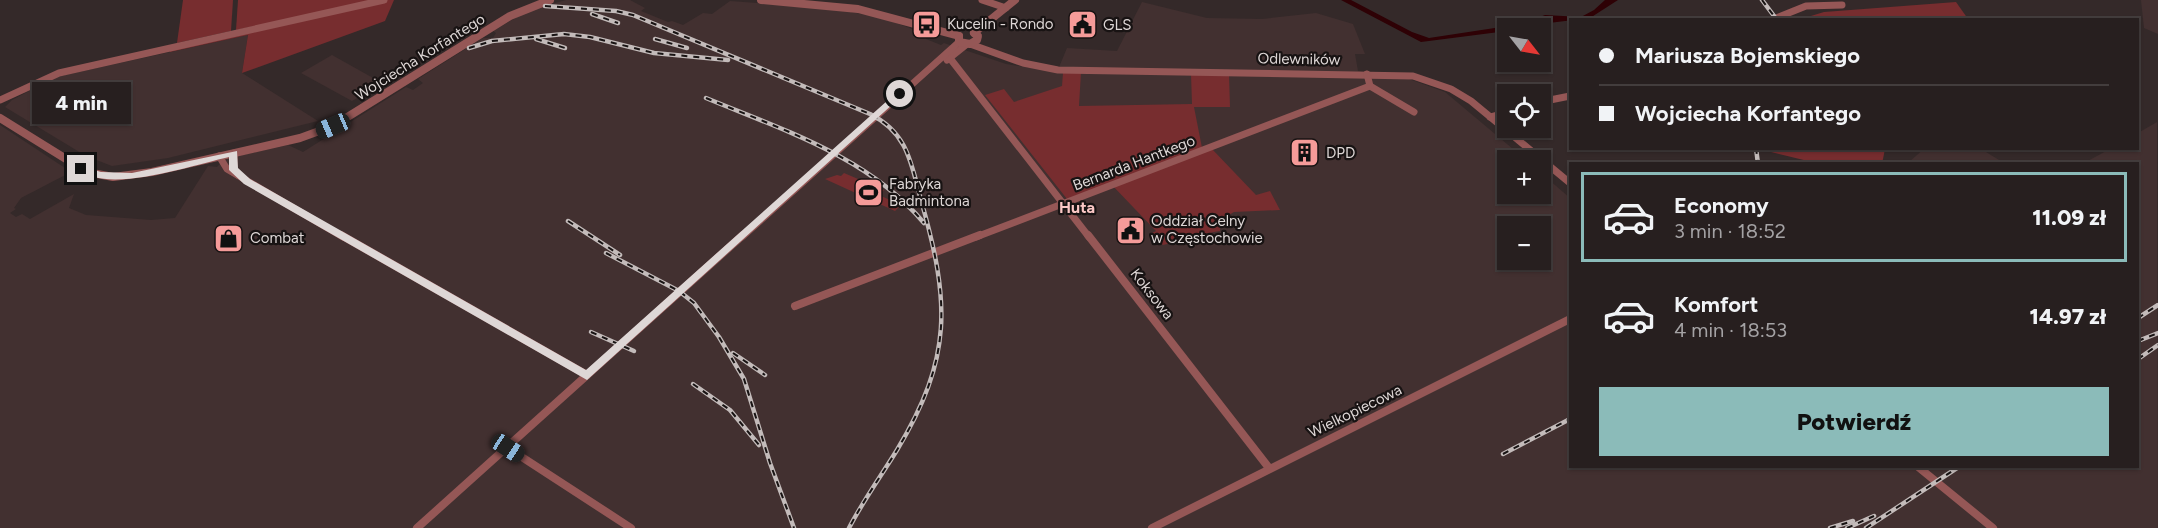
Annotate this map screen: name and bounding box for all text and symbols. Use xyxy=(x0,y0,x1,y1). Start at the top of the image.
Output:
bus stop icon: Kucelin - Rondo xyxy=(910,8,942,40)
public building icon: GLS xyxy=(1066,9,1098,41)
street label: Wojciecha Korfantego xyxy=(352,10,489,104)
place label: Kucelin - Rondo xyxy=(947,15,1054,33)
place label: GLS xyxy=(1103,16,1131,34)
north arrow xyxy=(1497,18,1551,72)
map controls xyxy=(1497,18,1551,270)
text: Mariusza Bojemskiego xyxy=(1635,42,1860,69)
street label: Odlewników xyxy=(1257,49,1341,69)
route start xyxy=(886,80,913,107)
callout: 4 min xyxy=(32,82,130,124)
button: locate xyxy=(1497,84,1551,138)
text: 4 min xyxy=(55,91,108,115)
text: Wojciecha Korfantego xyxy=(1635,100,1861,127)
car xyxy=(313,111,353,141)
street label: Bernarda Hantkego xyxy=(1070,131,1198,195)
building icon: DPD xyxy=(1289,137,1321,169)
place label: DPD xyxy=(1326,144,1355,162)
button: + xyxy=(1497,150,1551,204)
route end xyxy=(67,155,94,182)
place label: Fabryka Badmintona xyxy=(889,175,970,210)
sports icon: Fabryka Badmintona xyxy=(852,177,884,209)
icon: car xyxy=(1602,190,1656,244)
text: Economy xyxy=(1674,192,1769,219)
district label: Huta xyxy=(1059,198,1095,217)
text: 11.09 zł xyxy=(2032,204,2106,231)
place label: Oddział Celny w Częstochowie xyxy=(1151,212,1263,247)
public building icon: Oddział Celny w Częstochowie xyxy=(1114,214,1146,246)
button: − xyxy=(1497,216,1551,270)
text: 3 min · 18:52 xyxy=(1674,219,1786,243)
shop icon: Combat xyxy=(213,222,245,254)
place label: Combat xyxy=(250,229,305,247)
street label: Koksowa xyxy=(1127,265,1177,323)
icon: car xyxy=(1602,289,1656,343)
text: Komfort xyxy=(1674,291,1758,318)
text: 14.97 zł xyxy=(2030,303,2106,330)
text: 4 min · 18:53 xyxy=(1674,318,1787,342)
street label: Wielkopiecowa xyxy=(1305,381,1405,441)
button: Potwierdź xyxy=(1599,387,2109,456)
car xyxy=(488,431,528,465)

